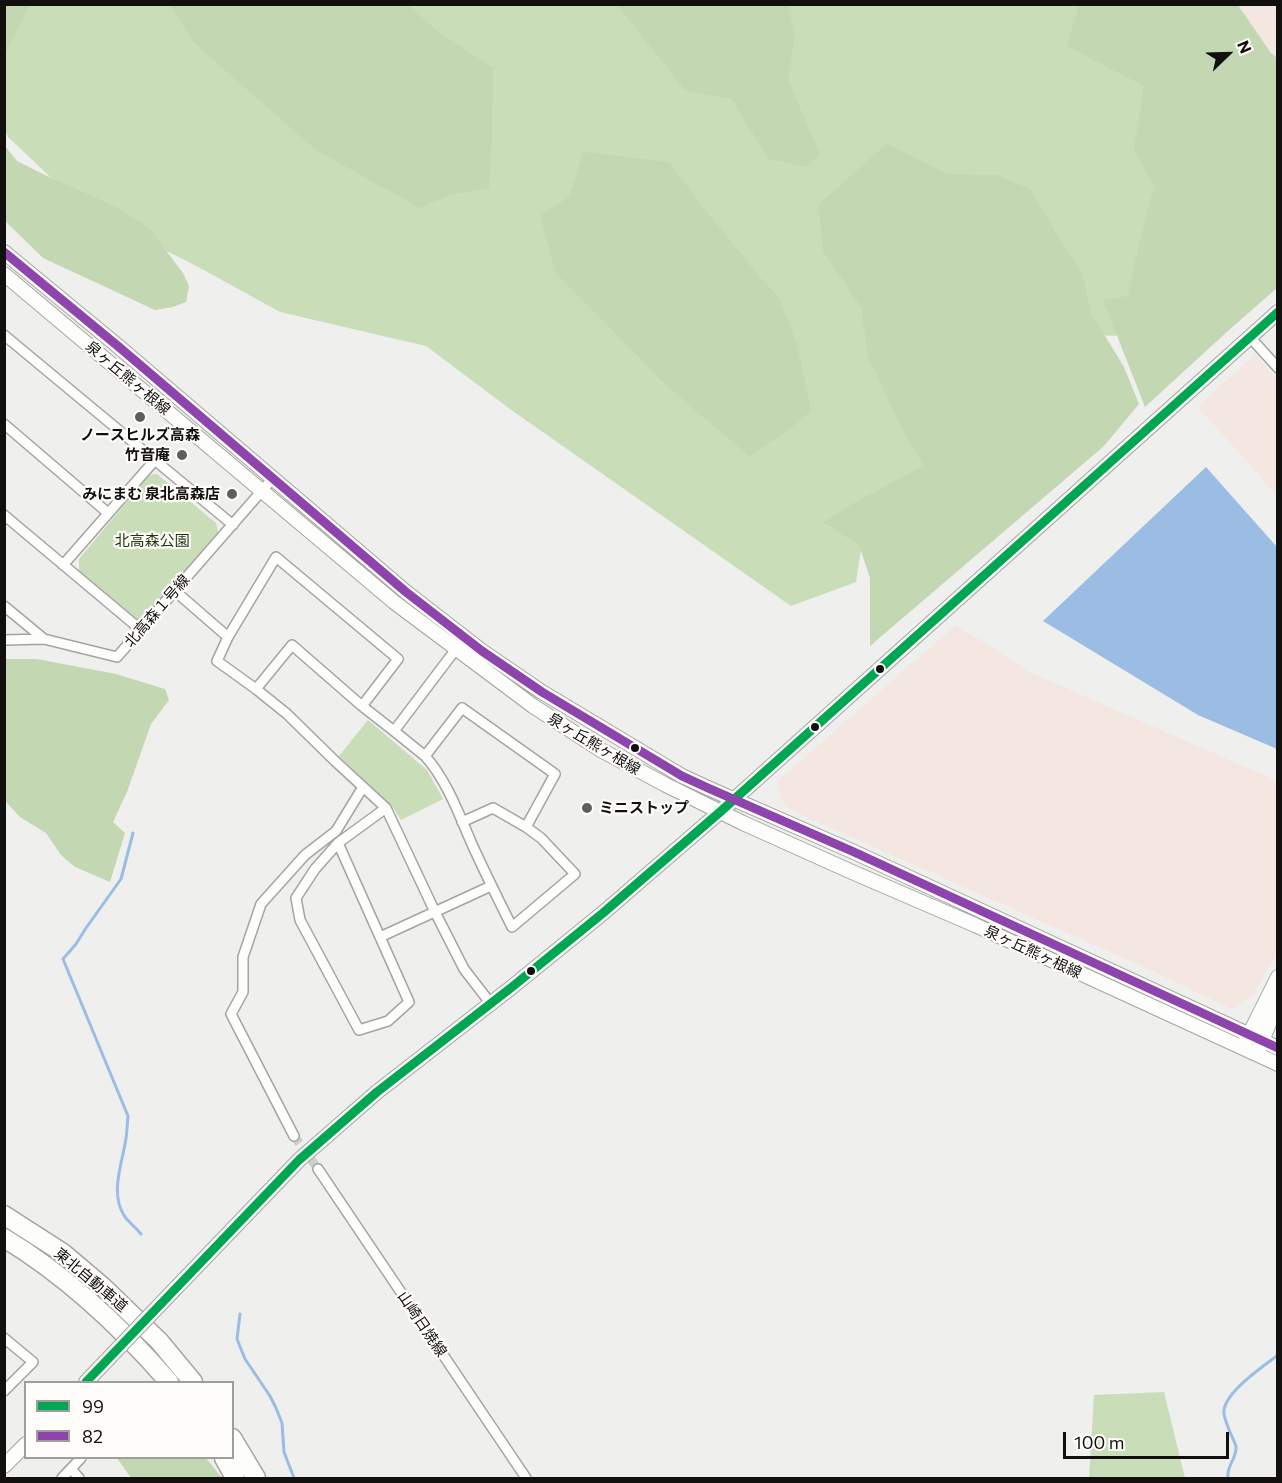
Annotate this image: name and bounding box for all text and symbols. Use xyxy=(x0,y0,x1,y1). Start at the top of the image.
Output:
north arrow xyxy=(1198,24,1258,84)
text: N xyxy=(1234,38,1256,56)
street label: 泉ヶ丘熊ヶ根線 xyxy=(82,337,174,419)
marker: ノースヒルズ高森 xyxy=(133,410,147,424)
place label: ノースヒルズ高森 xyxy=(80,426,200,444)
place label: 竹音庵 xyxy=(125,446,170,464)
marker: 竹音庵 xyxy=(175,448,189,462)
place label: みにまむ 泉北高森店 xyxy=(82,485,220,503)
marker: みにまむ 泉北高森店 xyxy=(225,487,239,501)
park label: 北高森公園 xyxy=(115,532,189,550)
street label: 北高森１号線 xyxy=(121,571,193,651)
unlabelled marker xyxy=(874,663,886,675)
street label: 泉ヶ丘熊ヶ根線 xyxy=(544,709,644,779)
unlabelled marker xyxy=(809,721,821,733)
unlabelled marker xyxy=(629,742,641,754)
place label: ミニストップ xyxy=(599,799,689,817)
marker: ミニストップ xyxy=(580,801,594,815)
street label: 泉ヶ丘熊ヶ根線 xyxy=(982,922,1084,982)
unlabelled marker xyxy=(525,965,537,977)
street label: 東北自動車道 xyxy=(51,1244,131,1316)
street label: 山崎日焼線 xyxy=(394,1288,450,1360)
legend xyxy=(24,1381,234,1459)
text: 99 xyxy=(82,1395,104,1417)
scale bar xyxy=(1066,1420,1232,1458)
text: 82 xyxy=(82,1425,103,1447)
text: 100 m xyxy=(1074,1431,1124,1453)

